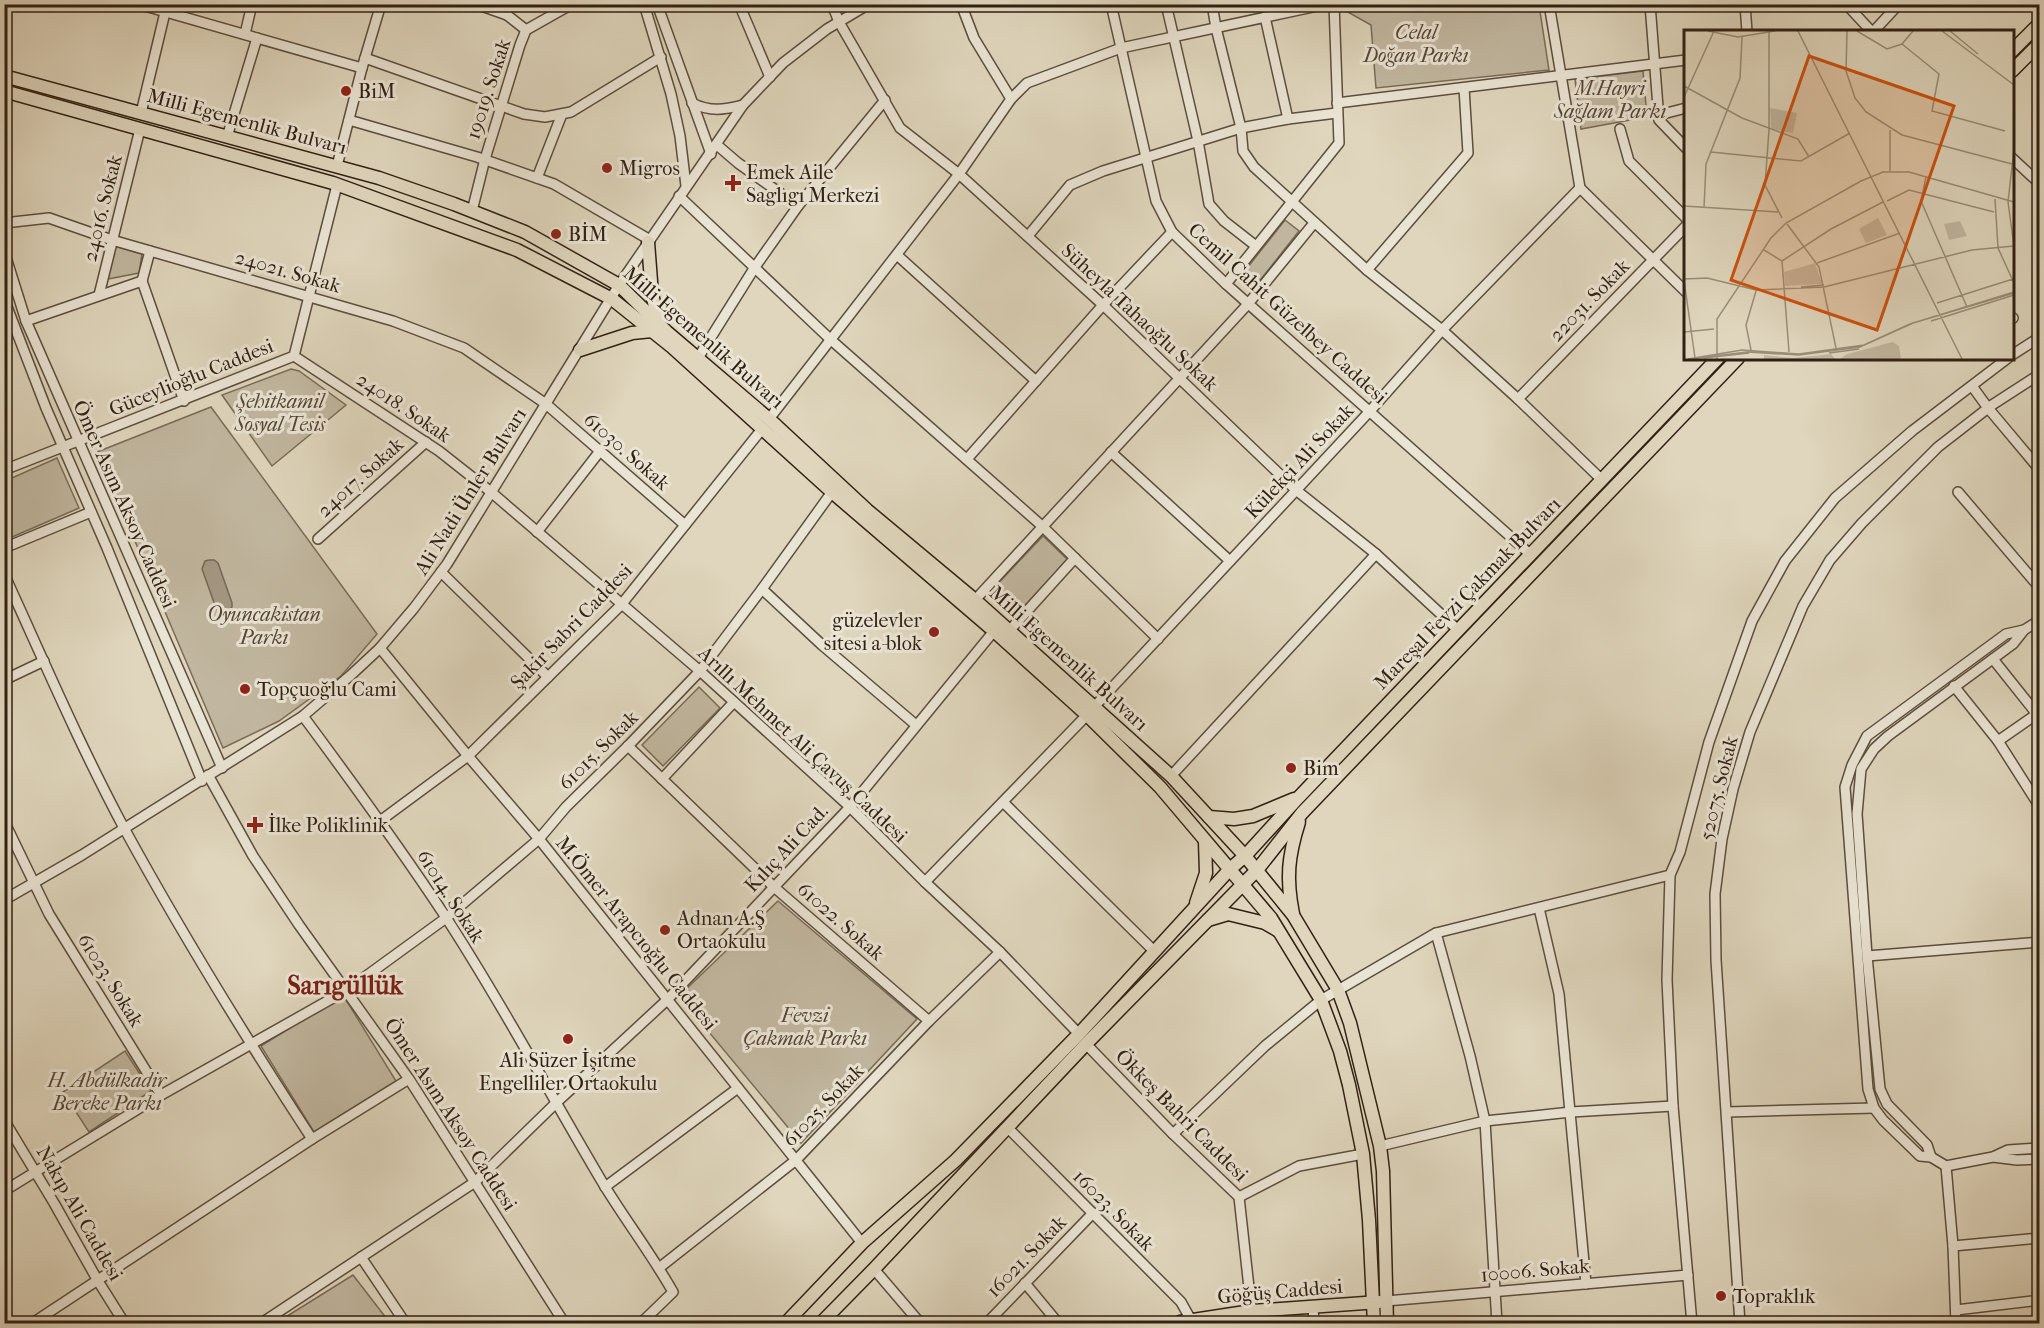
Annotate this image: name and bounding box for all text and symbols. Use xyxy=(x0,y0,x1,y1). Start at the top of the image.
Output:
park label: Celal Doğan Parkı xyxy=(1361,21,1469,67)
inset map xyxy=(1684,30,2014,360)
street label: 19019. Sokak xyxy=(461,35,516,142)
park label: M.Hayri Sağlam Parkı xyxy=(1553,77,1666,123)
place label: BiM xyxy=(358,80,395,103)
street label: Milli Egemenlik Bulvarı xyxy=(145,84,349,159)
marker: BiM xyxy=(339,84,353,98)
street label: 24016. Sokak xyxy=(78,152,127,264)
place label: Migros xyxy=(619,157,680,180)
marker: Migros xyxy=(600,161,614,175)
place label: Emek Aile Saglıgı Merkezi xyxy=(746,161,880,207)
marker: Emek Aile Saglıgı Merkezi xyxy=(724,174,742,192)
street label: Cemil Cahit Güzelbey Caddesi xyxy=(1184,218,1392,409)
place label: BİM xyxy=(568,222,607,246)
marker: BİM xyxy=(549,227,563,241)
street label: Süheyla Tahaoğlu Sokak xyxy=(1057,239,1223,396)
street label: 24021. Sokak xyxy=(232,245,344,298)
street label: 22031. Sokak xyxy=(1545,254,1635,346)
street label: Milli Egemenlik Bulvarı xyxy=(619,261,789,414)
street label: Güceylioğlu Caddesi xyxy=(106,334,277,421)
street label: 24018. Sokak xyxy=(352,368,456,448)
park label: Şehitkamil Sosyal Tesis xyxy=(234,390,326,436)
street label: Ömer Asım Aksoy Caddesi xyxy=(68,396,182,612)
street label: Külekçi Ali Sokak xyxy=(1240,399,1359,524)
street label: Ali Nadi Ünler Bulvarı xyxy=(408,403,531,580)
street label: 61030. Sokak xyxy=(579,408,675,495)
street label: 24017. Sokak xyxy=(313,432,409,522)
street label: Mareşal Fevzi Çakmak Bulvarı xyxy=(1369,492,1566,695)
street label: Şakir Sabri Caddesi xyxy=(506,559,637,694)
street label: Milli Egemenlik Bulvarı xyxy=(985,581,1153,736)
park label: Oyuncakistan Parkı xyxy=(207,603,321,649)
place label: güzelevler sitesi a-blok xyxy=(824,609,923,655)
marker: güzelevler sitesi a-blok xyxy=(927,625,941,639)
street label: Arıllı Mehmet Ali Çavuş Caddesi xyxy=(692,641,912,848)
place label: Topçuoğlu Cami xyxy=(257,678,397,701)
marker: Topçuoğlu Cami xyxy=(238,682,252,696)
street label: 61015. Sokak xyxy=(554,705,643,795)
street label: 52075. Sokak xyxy=(1694,733,1743,843)
place label: Bim xyxy=(1303,757,1339,780)
marker: Bim xyxy=(1284,761,1298,775)
street label: Kılıç Ali Cad. xyxy=(740,800,833,897)
place label: İlke Poliklinik xyxy=(268,813,389,837)
marker: İlke Poliklinik xyxy=(246,816,264,834)
street label: M.Ömer Arapcıoğlu Caddesi xyxy=(551,831,723,1035)
street label: 61014. Sokak xyxy=(412,845,490,948)
street label: 61022. Sokak xyxy=(793,877,889,966)
place label: Adnan A.Ş Ortaokulu xyxy=(676,907,767,953)
marker: Adnan A.Ş Ortaokulu xyxy=(658,923,672,937)
street label: 61023. Sokak xyxy=(73,929,149,1032)
district label: Sarıgüllük xyxy=(287,970,404,1001)
park label: Fevzi Çakmak Parkı xyxy=(743,1004,867,1050)
street label: Ömer Asım Aksoy Caddesi xyxy=(380,1013,522,1215)
marker: Ali Süzer İşitme Engelliler Ortaokulu xyxy=(561,1032,575,1046)
street label: Ökkeş Bahri Caddesi xyxy=(1111,1044,1253,1186)
place label: Ali Süzer İşitme Engelliler Ortaokulu xyxy=(479,1048,658,1095)
street label: 61025. Sokak xyxy=(778,1059,869,1151)
park label: H. Abdülkadir Bereke Parkı xyxy=(47,1069,168,1115)
street label: Nakıp Ali Caddesi xyxy=(32,1142,127,1285)
street label: 16023. Sokak xyxy=(1068,1165,1160,1256)
street label: 16021. Sokak xyxy=(982,1210,1071,1302)
street label: 10006. Sokak xyxy=(1480,1254,1591,1287)
street label: Göğüş Caddesi xyxy=(1216,1275,1344,1308)
place label: Topraklık xyxy=(1733,1285,1816,1308)
marker: Topraklık xyxy=(1714,1289,1728,1303)

